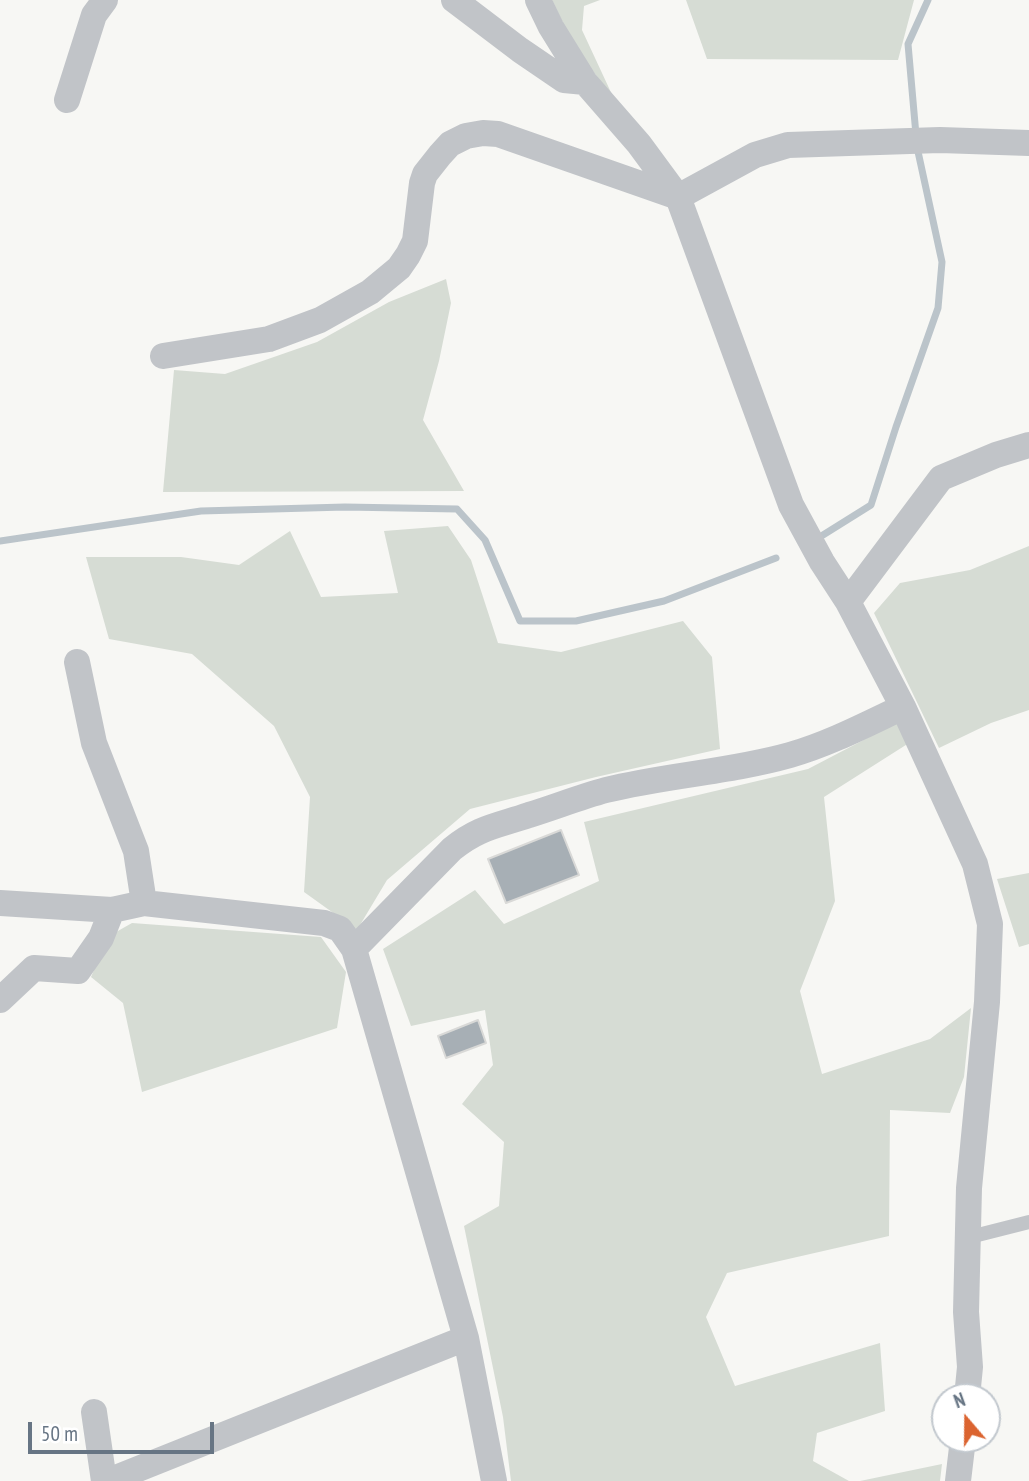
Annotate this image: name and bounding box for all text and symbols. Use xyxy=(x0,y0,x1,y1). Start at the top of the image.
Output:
north arrow xyxy=(931,1383,1001,1453)
text: N xyxy=(951,1387,968,1413)
scale bar xyxy=(32,1408,217,1452)
text: 50 m xyxy=(41,1420,78,1447)

